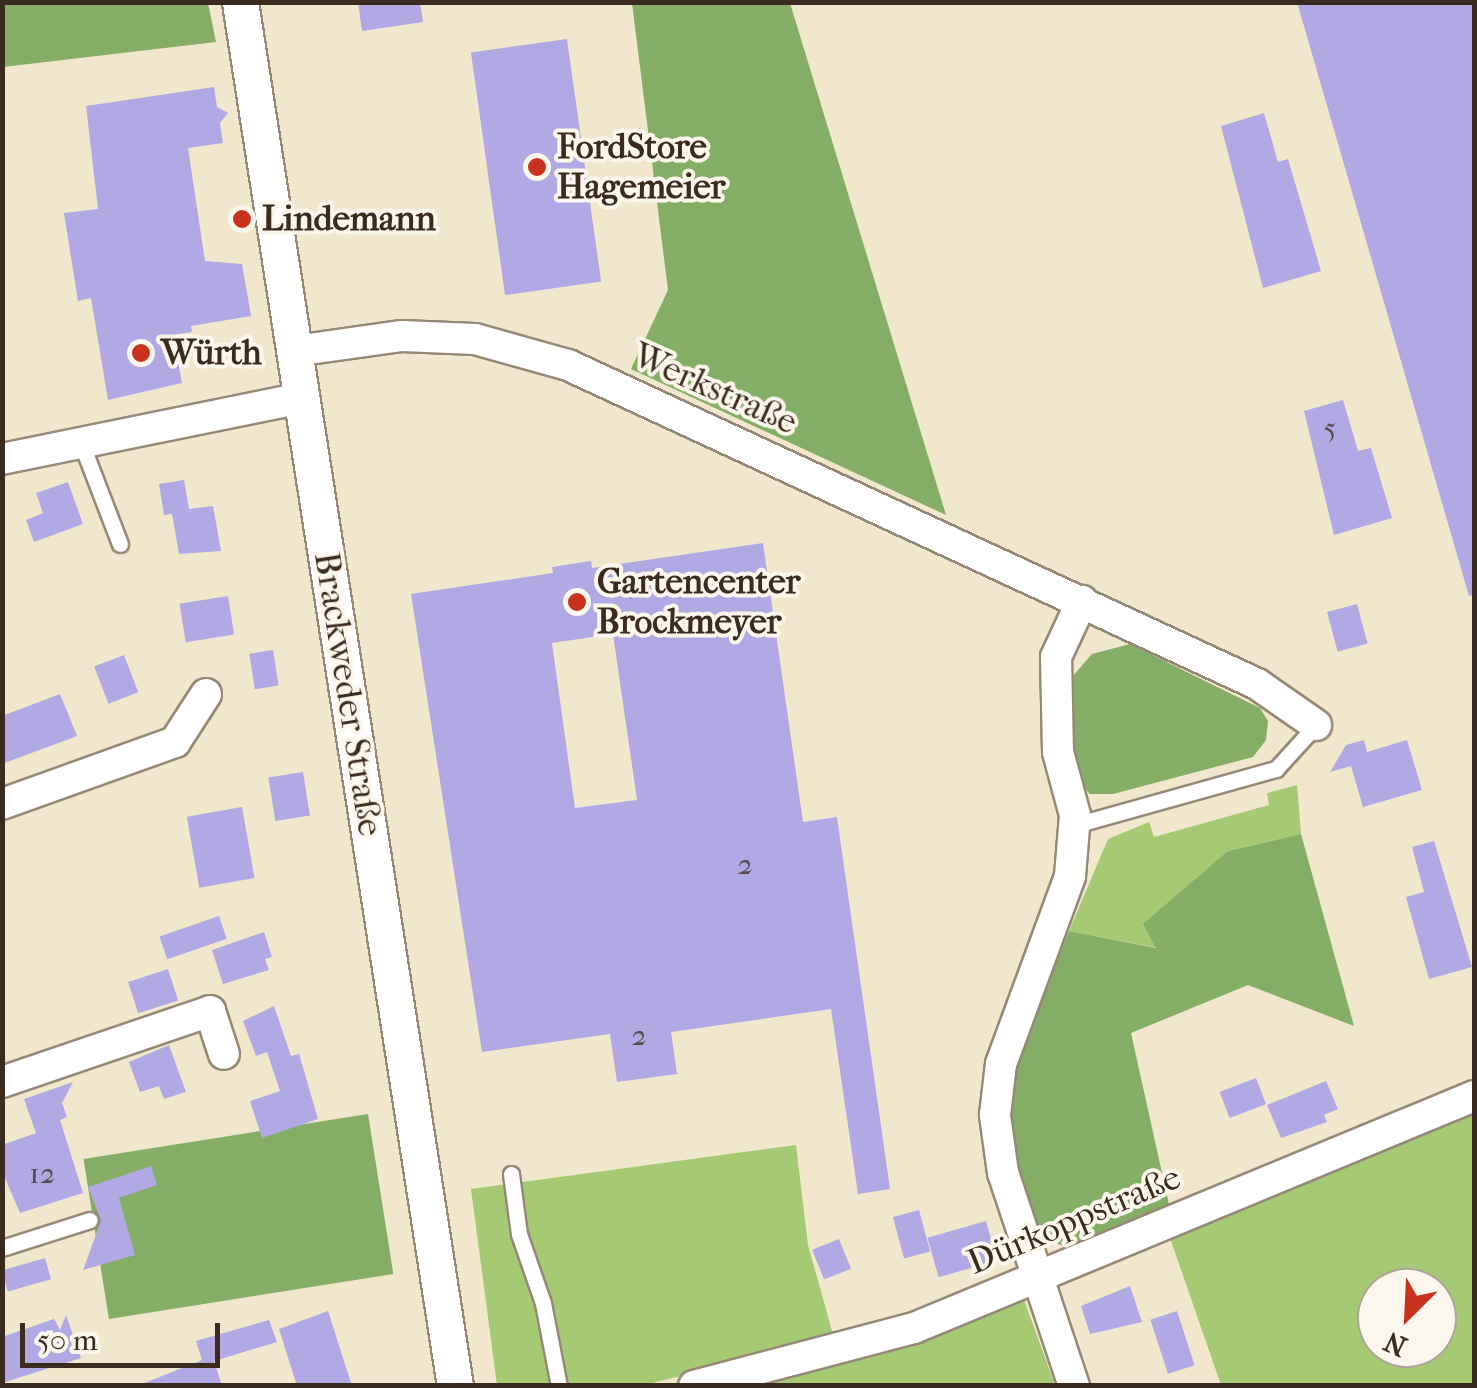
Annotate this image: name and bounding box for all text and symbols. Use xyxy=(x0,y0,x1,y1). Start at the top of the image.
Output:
place label: FordStore Hagemeier xyxy=(557,126,725,208)
marker: FordStore Hagemeier xyxy=(526,156,548,178)
place label: Lindemann xyxy=(262,198,436,240)
marker: Lindemann xyxy=(231,208,253,230)
place label: Würth xyxy=(161,332,262,374)
street label: Werkstraße xyxy=(627,334,803,444)
marker: Würth xyxy=(130,342,152,364)
house number: 5 xyxy=(1324,411,1336,447)
street label: Brackweder Straße xyxy=(305,549,391,839)
place label: Gartencenter Brockmeyer xyxy=(597,561,800,643)
marker: Gartencenter Brockmeyer xyxy=(566,591,588,613)
house number: 2 xyxy=(737,847,753,883)
house number: 2 xyxy=(631,1018,647,1054)
house number: 12 xyxy=(29,1156,55,1192)
street label: Dürkoppstraße xyxy=(961,1156,1187,1284)
north arrow xyxy=(1357,1268,1457,1368)
scale bar xyxy=(25,1303,225,1365)
text: 50 m xyxy=(37,1323,98,1358)
text: N xyxy=(1379,1325,1412,1363)

